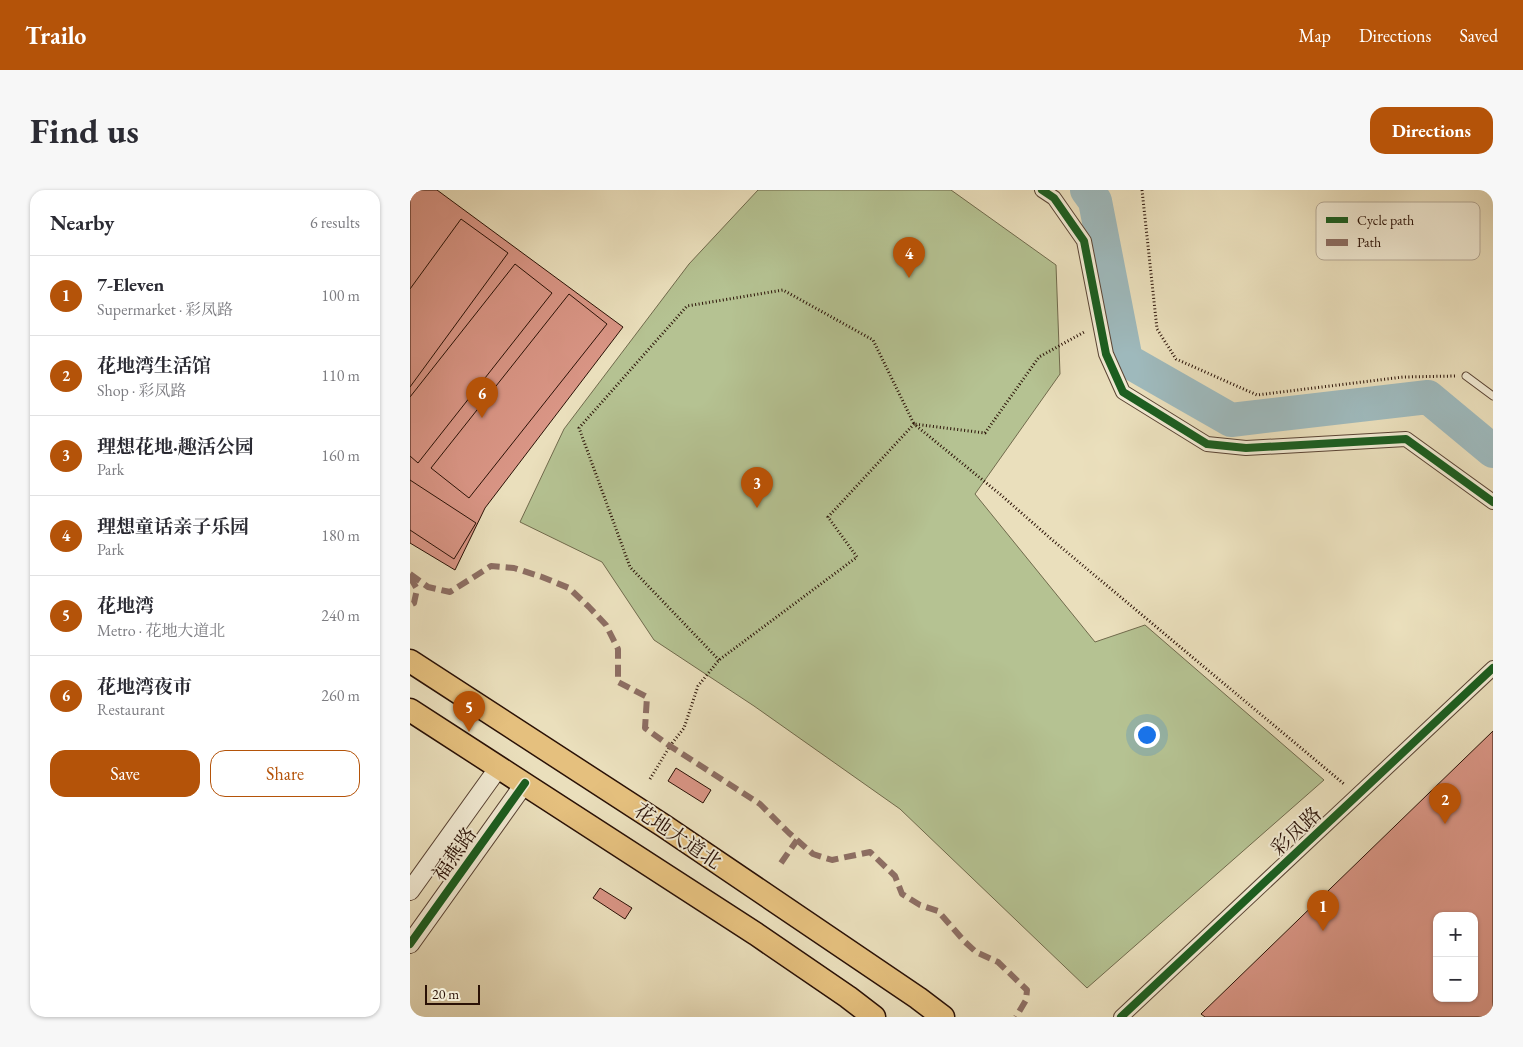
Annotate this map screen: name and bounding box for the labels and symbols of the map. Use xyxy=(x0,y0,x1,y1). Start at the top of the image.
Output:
legend xyxy=(1316,202,1480,260)
text: Cycle path xyxy=(1357,211,1414,229)
text: Path xyxy=(1357,233,1381,251)
pin: 4 xyxy=(893,237,925,278)
pin: 6 xyxy=(466,377,498,418)
pin: 3 xyxy=(741,467,773,508)
pin: 5 xyxy=(453,691,485,732)
your location xyxy=(1134,722,1160,748)
pin: 2 xyxy=(1429,783,1461,824)
street label: 花地大道北 xyxy=(629,797,727,875)
street label: 彩凤路 xyxy=(1265,801,1327,861)
street label: 福燕路 xyxy=(426,822,482,886)
pin: 1 xyxy=(1307,890,1339,931)
scale bar xyxy=(425,982,480,1005)

